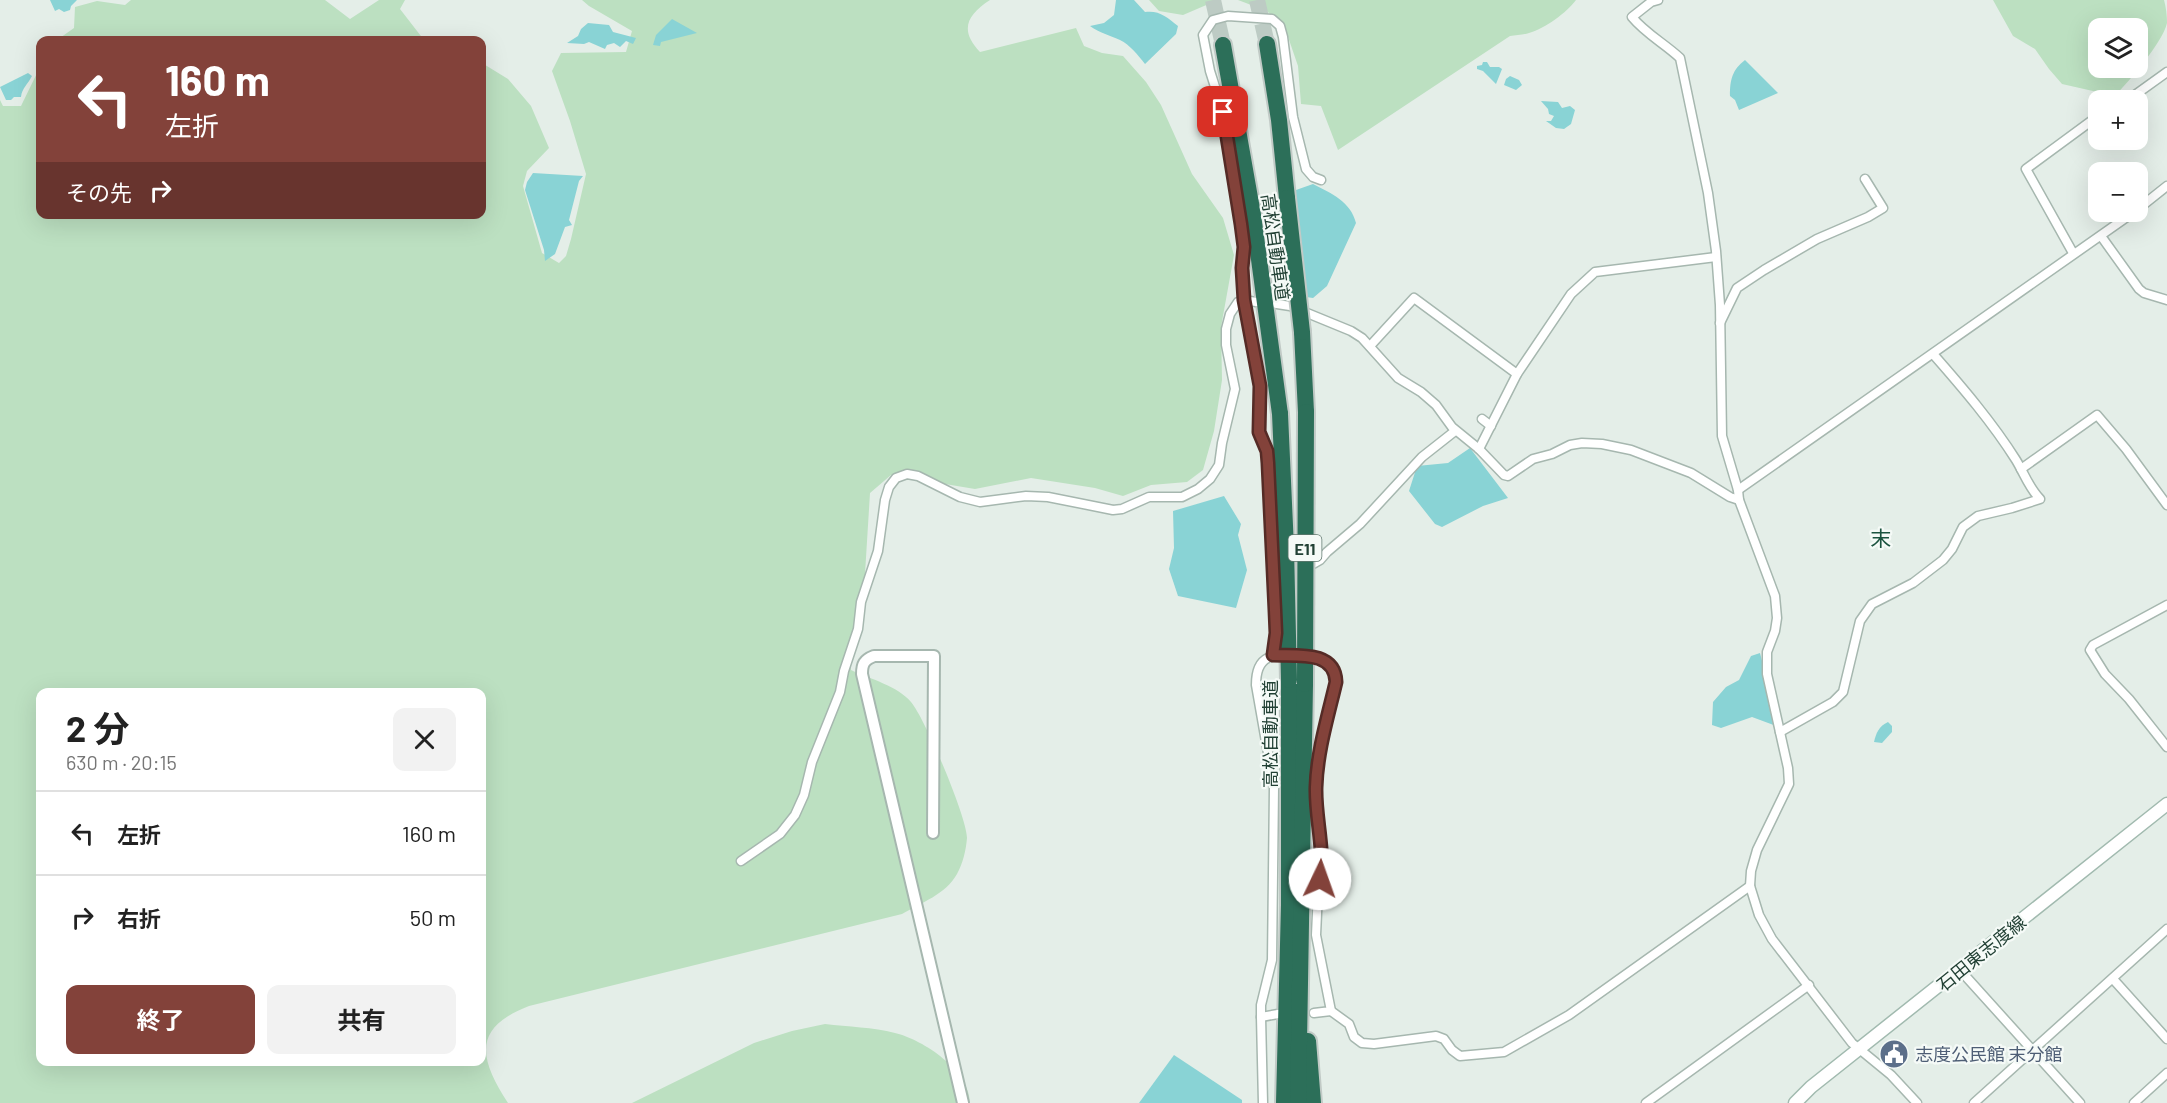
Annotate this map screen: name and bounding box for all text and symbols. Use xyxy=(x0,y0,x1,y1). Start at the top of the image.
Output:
map controls xyxy=(2088,18,2148,222)
button: layers xyxy=(2088,18,2148,78)
text: 160 m xyxy=(165,54,270,104)
icon: left xyxy=(66,60,144,138)
pin xyxy=(1197,86,1248,137)
button: + xyxy=(2088,90,2148,150)
icon: arrive xyxy=(1206,95,1239,128)
text: 左折 xyxy=(165,109,219,141)
button: − xyxy=(2088,162,2148,222)
icon: right xyxy=(144,174,177,207)
text: その先 xyxy=(66,179,132,205)
street label: 高松自動車道 xyxy=(1258,192,1294,302)
district label: 末 xyxy=(1871,525,1892,550)
road number: E11 xyxy=(1288,535,1322,561)
street label: 高松自動車道 xyxy=(1259,680,1281,788)
text: 2 分 xyxy=(66,706,129,749)
button: close xyxy=(393,708,456,771)
text: 630 m · 20:15 xyxy=(66,750,177,774)
icon: left xyxy=(66,817,99,850)
text: 160 m xyxy=(402,820,456,846)
text: 左折 xyxy=(117,821,161,847)
position arrow xyxy=(1288,847,1352,911)
icon: right xyxy=(66,901,99,934)
text: 50 m xyxy=(410,904,456,930)
text: 右折 xyxy=(117,905,161,931)
street label: 石田東志度線 xyxy=(1932,910,2030,996)
button: 終了 xyxy=(66,985,255,1054)
button: 共有 xyxy=(267,985,456,1054)
public building icon: 志度公民館 末分館 xyxy=(1878,1038,1910,1070)
place label: 志度公民館 末分館 xyxy=(1915,1043,2063,1065)

